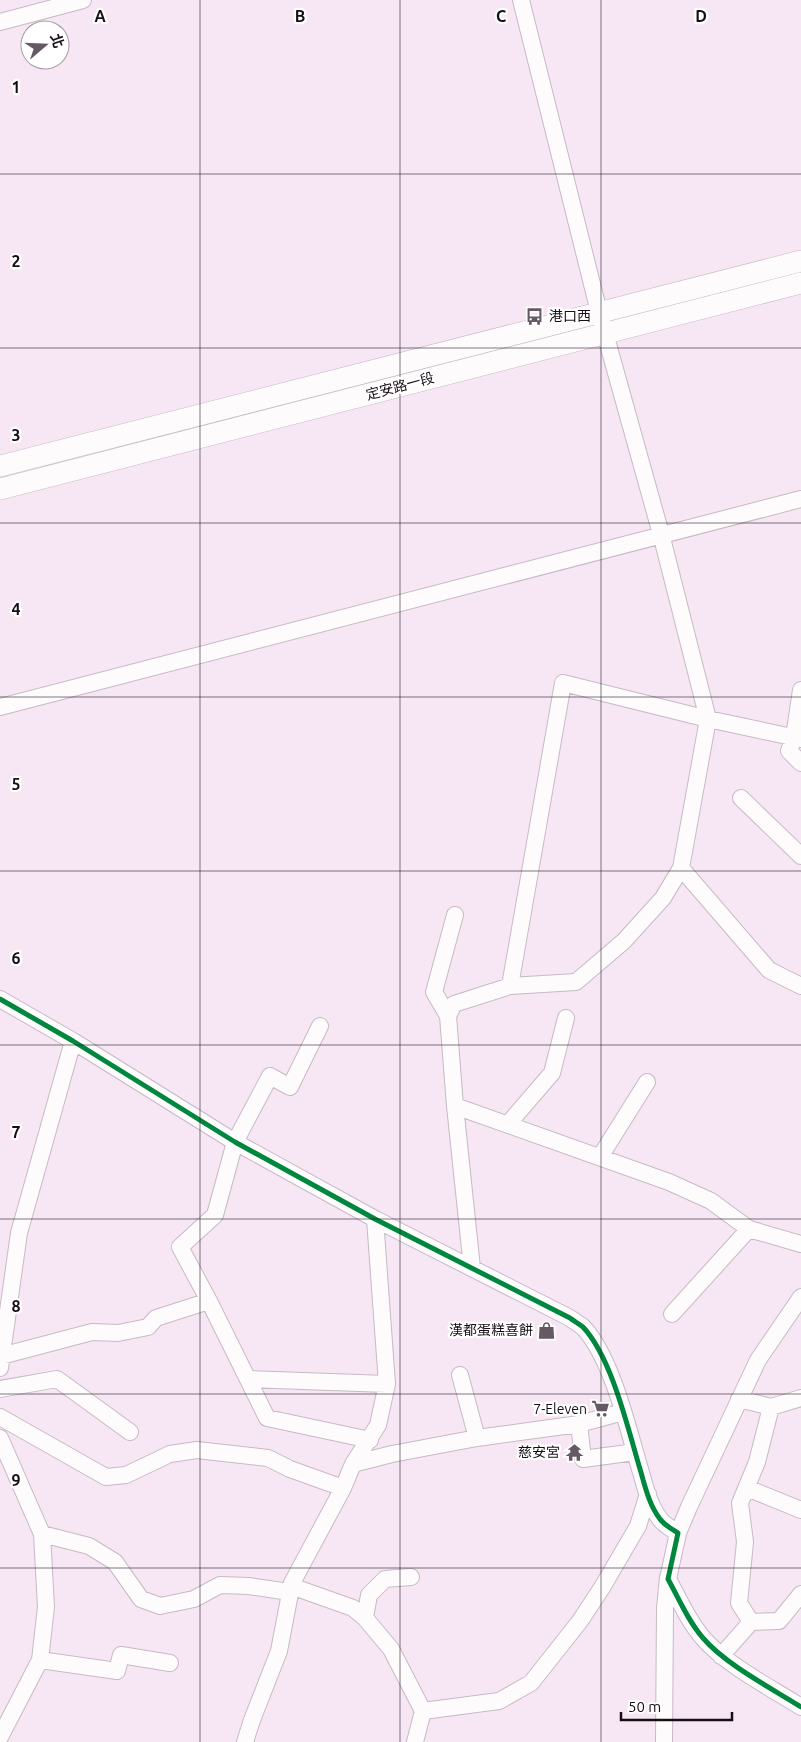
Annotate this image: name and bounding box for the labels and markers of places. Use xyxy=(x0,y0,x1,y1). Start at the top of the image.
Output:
bus stop icon: 港口西 xyxy=(525,306,545,326)
place label: 港口西 xyxy=(549,308,591,324)
shop icon: 漢都蛋糕喜餅 xyxy=(537,1320,557,1340)
place label: 漢都蛋糕喜餅 xyxy=(449,1322,533,1338)
supermarket icon: 7-Eleven xyxy=(591,1399,611,1419)
place label: 7-Eleven xyxy=(533,1401,587,1417)
temple icon: 慈安宮 xyxy=(564,1442,584,1462)
place label: 慈安宮 xyxy=(518,1444,560,1460)

